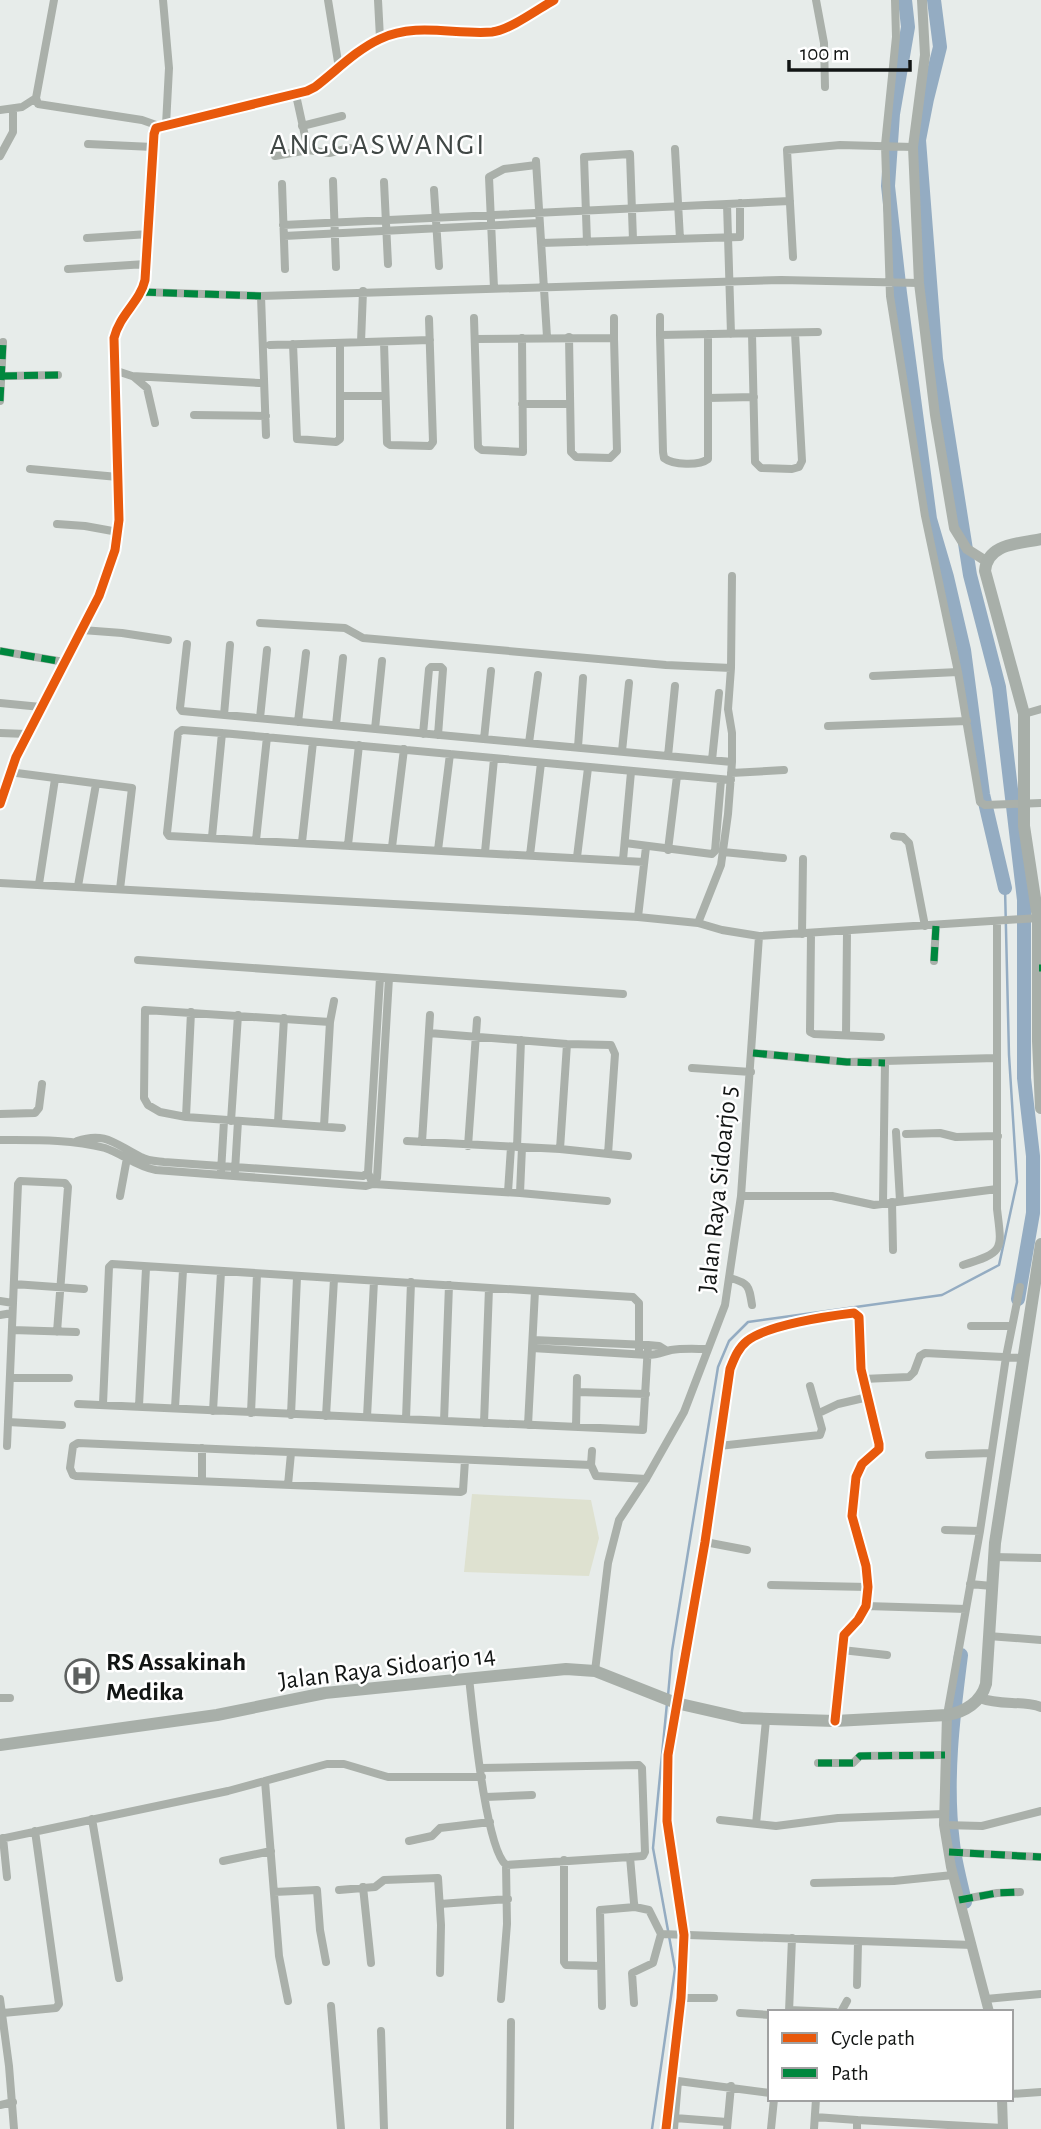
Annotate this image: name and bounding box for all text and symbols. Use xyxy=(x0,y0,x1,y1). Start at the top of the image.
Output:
scale bar xyxy=(789,28,910,72)
text: 100 m xyxy=(800,43,850,64)
district label: ANGGASWANGI xyxy=(270,130,486,160)
street label: Jalan Raya Sidoarjo 5 xyxy=(694,1084,742,1294)
street label: Jalan Raya Sidoarjo 14 xyxy=(277,1642,497,1694)
place label: RS Assakinah Medika xyxy=(106,1649,246,1705)
hospital icon: RS Assakinah Medika xyxy=(63,1657,101,1695)
legend xyxy=(768,2010,1013,2101)
text: Cycle path xyxy=(831,2028,915,2049)
text: Path xyxy=(831,2063,869,2084)

